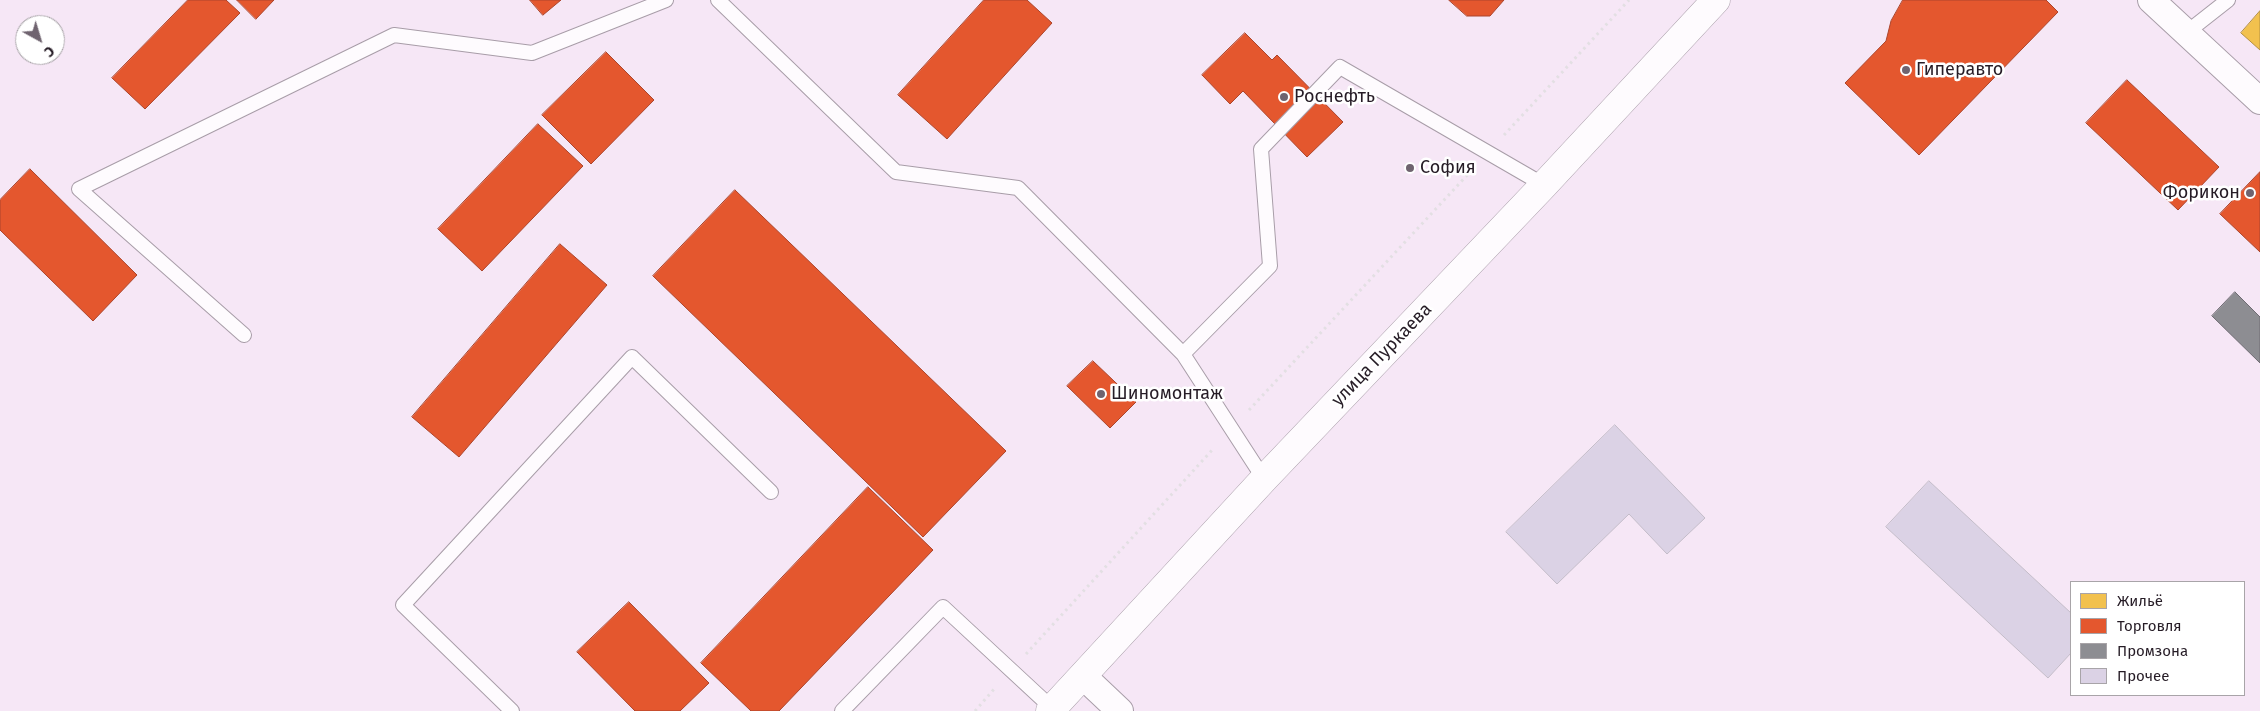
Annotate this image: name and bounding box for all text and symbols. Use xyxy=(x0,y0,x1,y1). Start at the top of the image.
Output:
north arrow xyxy=(15,15,65,65)
text: С xyxy=(41,42,58,60)
place label: Гиперавто xyxy=(1916,59,2003,81)
marker: Гиперавто xyxy=(1900,64,1912,76)
place label: Роснефть xyxy=(1294,86,1375,108)
marker: Роснефть xyxy=(1278,91,1290,103)
place label: София xyxy=(1420,157,1476,179)
marker: София xyxy=(1404,162,1416,174)
place label: Форикон xyxy=(2163,182,2240,204)
marker: Форикон xyxy=(2244,187,2256,199)
street label: улица Пуркаева xyxy=(1327,299,1437,411)
place label: Шиномонтаж xyxy=(1111,383,1223,405)
marker: Шиномонтаж xyxy=(1095,388,1107,400)
legend xyxy=(2070,581,2245,696)
text: Жильё xyxy=(2117,592,2163,610)
text: Торговля xyxy=(2117,617,2182,635)
text: Промзона xyxy=(2117,642,2188,660)
text: Прочее xyxy=(2117,667,2169,685)

